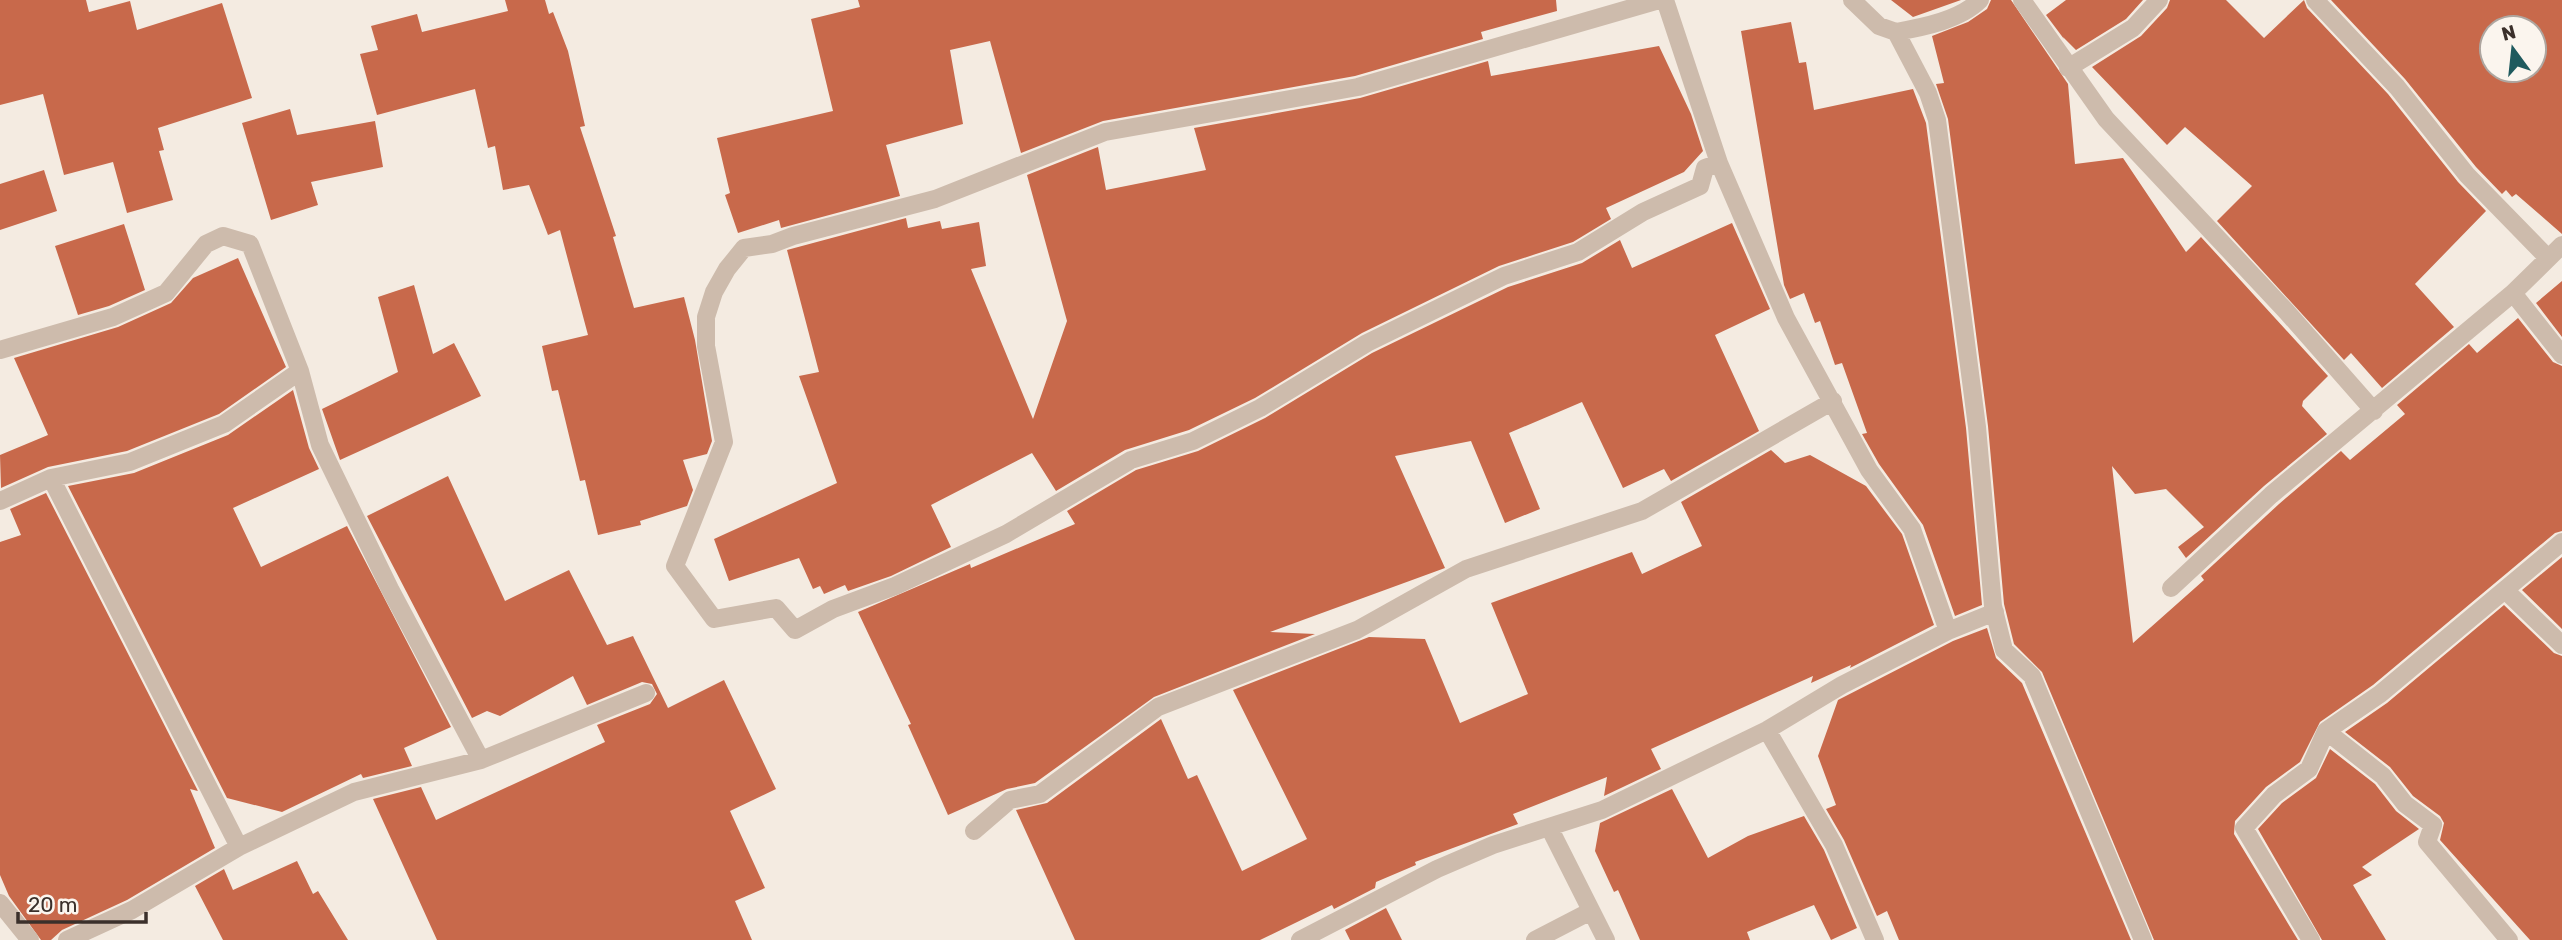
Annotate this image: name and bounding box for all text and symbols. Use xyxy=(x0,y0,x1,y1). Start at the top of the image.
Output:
north arrow xyxy=(2478,14,2548,84)
text: N xyxy=(2499,20,2518,46)
scale bar xyxy=(18,880,145,924)
text: 20 m xyxy=(28,892,77,917)

